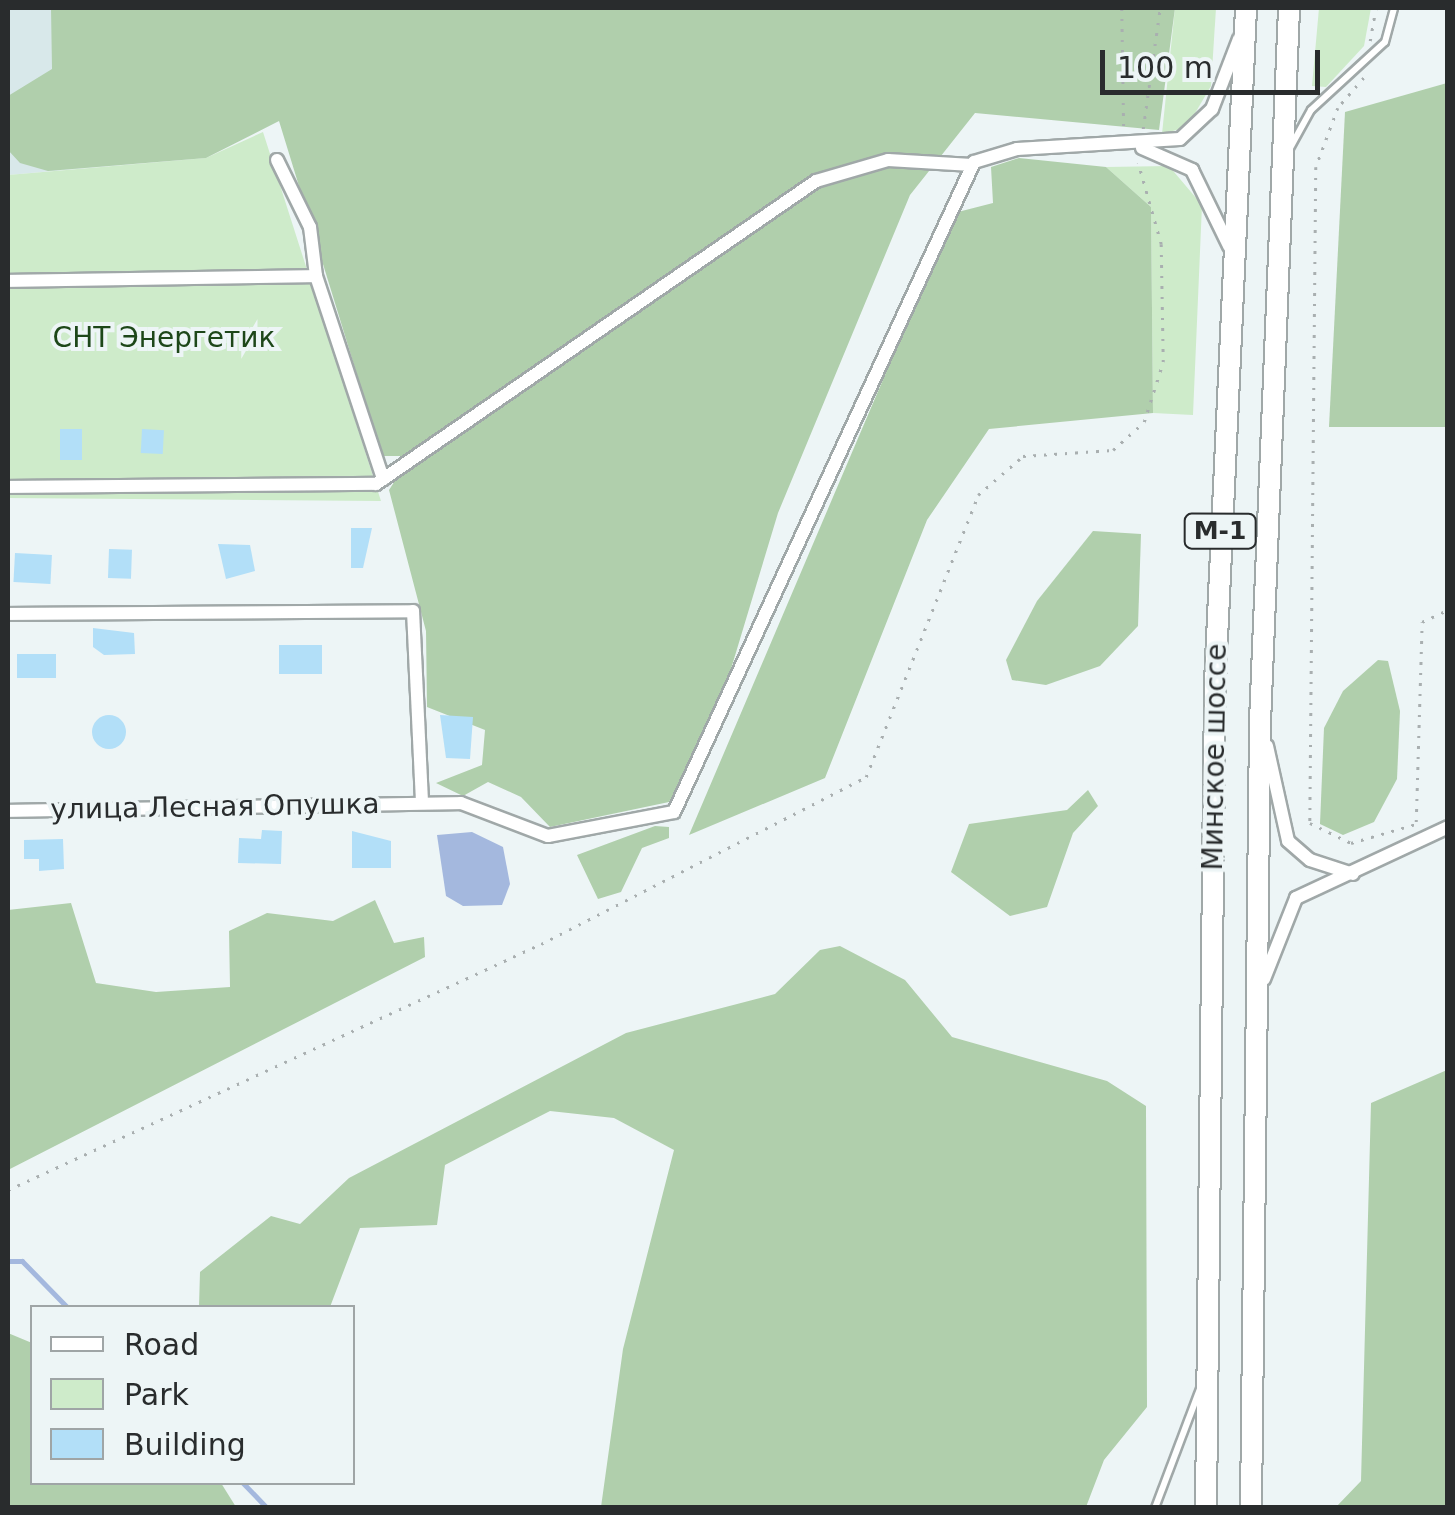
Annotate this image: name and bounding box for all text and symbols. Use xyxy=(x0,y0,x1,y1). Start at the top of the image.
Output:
scale bar xyxy=(1105,30,1325,92)
text: 100 m xyxy=(1117,50,1213,85)
park label: СНТ Энергетик xyxy=(53,321,275,355)
road number: М-1 xyxy=(1182,511,1258,551)
street label: Минское шоссе xyxy=(1196,643,1234,871)
street label: улица Лесная Опушка xyxy=(50,787,380,827)
legend xyxy=(30,1305,355,1485)
text: Road xyxy=(124,1327,199,1362)
text: Park xyxy=(124,1377,189,1412)
text: Building xyxy=(124,1427,246,1462)

